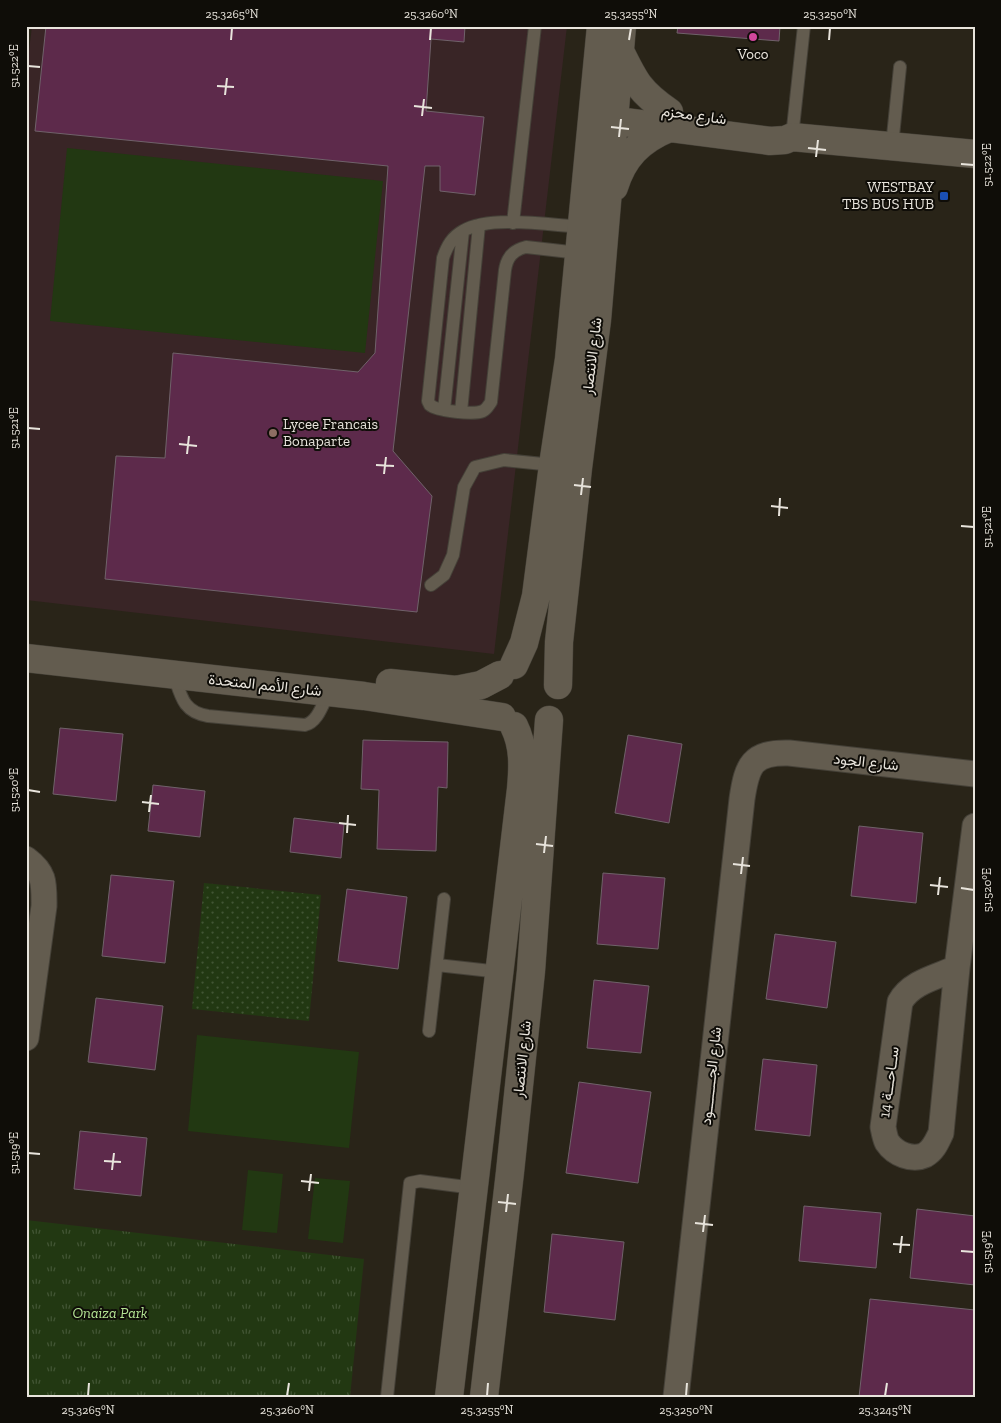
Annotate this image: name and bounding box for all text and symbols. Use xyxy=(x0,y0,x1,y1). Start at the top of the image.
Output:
text: 25.3265°N xyxy=(205,7,259,21)
text: 25.3260°N xyxy=(404,7,458,21)
text: 25.3255°N xyxy=(605,7,658,21)
text: 25.3250°N xyxy=(803,7,857,21)
marker: Voco xyxy=(747,31,759,43)
text: 51.522°E xyxy=(7,44,21,88)
place label: Voco xyxy=(736,45,769,63)
street label: شارع محزم xyxy=(660,102,728,130)
text: 51.522°E xyxy=(980,143,994,187)
place label: WESTBAY TBS BUS HUB xyxy=(842,178,935,213)
marker: WESTBAY TBS BUS HUB xyxy=(938,190,950,202)
street label: شارع الانتصار xyxy=(578,316,608,397)
text: 51.521°E xyxy=(7,407,21,449)
place label: Lycee Francais Bonaparte xyxy=(283,415,378,450)
marker: Lycee Francais Bonaparte xyxy=(267,427,279,439)
text: 51.521°E xyxy=(980,506,994,548)
street label: شارع الأمم المتحدة xyxy=(207,670,323,702)
street label: شارع الجود xyxy=(832,750,900,776)
text: 51.520°E xyxy=(7,768,21,812)
text: 51.520°E xyxy=(980,868,994,912)
street label: شارع الانتصار xyxy=(509,1020,537,1100)
street label: شارع الجــــــــود xyxy=(697,1026,727,1126)
street label: ســاحـــة 14 xyxy=(875,1045,903,1119)
text: 51.519°E xyxy=(7,1132,21,1174)
text: 51.519°E xyxy=(980,1231,994,1273)
park label: Onaiza Park xyxy=(72,1304,148,1322)
text: 25.3265°N xyxy=(61,1403,115,1417)
text: 25.3260°N xyxy=(260,1403,314,1417)
text: 25.3255°N xyxy=(461,1403,514,1417)
text: 25.3250°N xyxy=(659,1403,713,1417)
text: 25.3245°N xyxy=(858,1403,912,1417)

